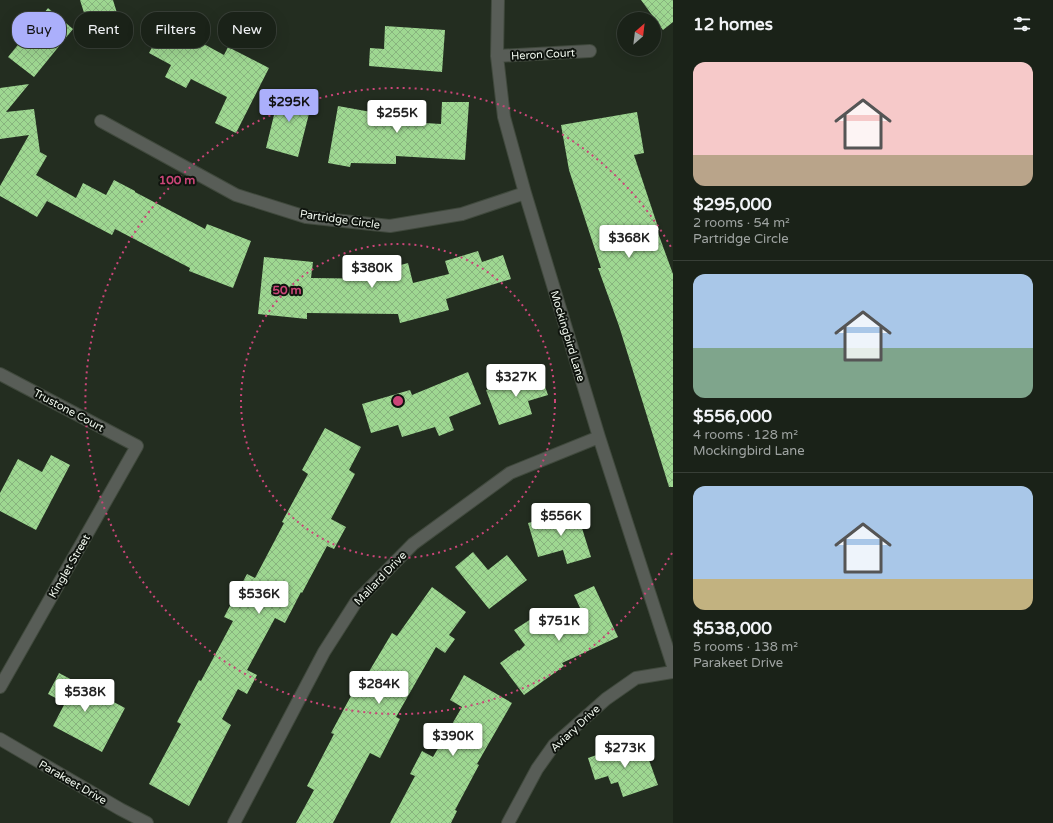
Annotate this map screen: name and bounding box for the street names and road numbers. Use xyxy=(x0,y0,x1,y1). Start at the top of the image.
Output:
street label: Heron Court xyxy=(511,46,575,63)
street label: Partridge Circle xyxy=(299,207,381,232)
street label: Mockingbird Lane xyxy=(548,289,588,383)
street label: Trustone Court xyxy=(31,386,106,435)
street label: Kinglet Street xyxy=(46,532,93,600)
street label: Mallard Drive xyxy=(352,549,409,608)
street label: Aviary Drive xyxy=(548,702,603,754)
street label: Parakeet Drive xyxy=(37,758,109,807)

